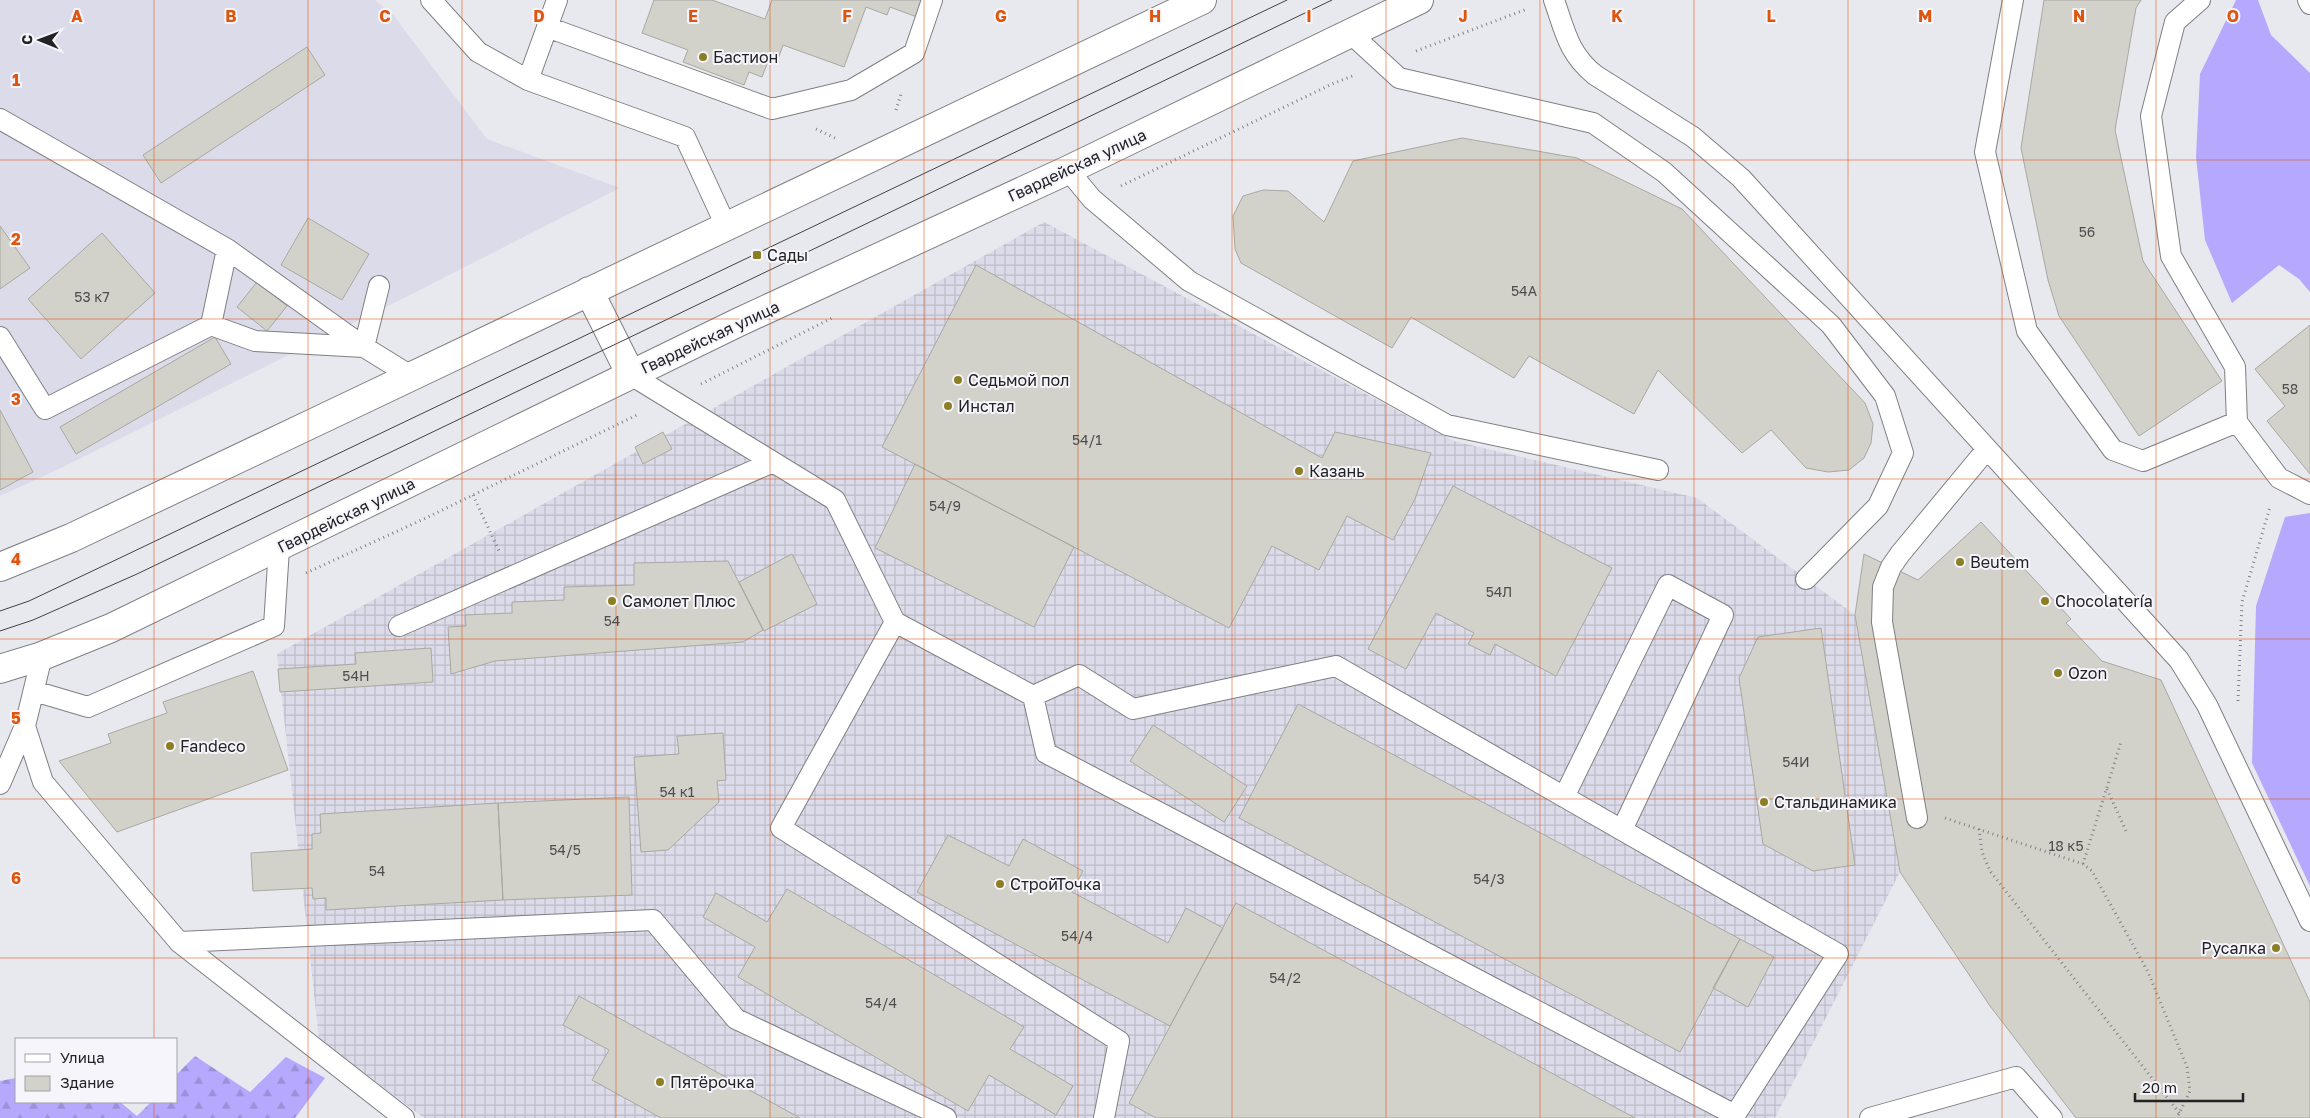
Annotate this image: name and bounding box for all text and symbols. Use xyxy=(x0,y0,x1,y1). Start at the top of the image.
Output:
text: A xyxy=(71,6,83,26)
text: B xyxy=(225,6,237,26)
text: C xyxy=(379,6,391,26)
text: D xyxy=(533,6,545,26)
text: E xyxy=(688,6,698,26)
text: F xyxy=(842,6,852,26)
text: G xyxy=(995,6,1007,26)
text: H xyxy=(1149,6,1161,26)
text: I xyxy=(1306,6,1312,26)
text: J xyxy=(1458,6,1468,26)
text: K xyxy=(1611,6,1623,26)
text: L xyxy=(1766,6,1776,26)
text: M xyxy=(1918,6,1932,26)
text: N xyxy=(2073,6,2085,26)
text: O xyxy=(2227,6,2239,26)
north arrow xyxy=(15,15,65,65)
text: С xyxy=(18,35,35,45)
place label: Бастион xyxy=(713,47,778,67)
marker: Бастион xyxy=(697,51,709,63)
text: 1 xyxy=(12,70,20,90)
street label: Гвардейская улица xyxy=(1005,124,1149,206)
house number: 56 xyxy=(2079,223,2095,240)
text: 2 xyxy=(11,229,21,249)
place label: Сады xyxy=(767,245,808,265)
marker: Сады xyxy=(751,249,763,261)
house number: 54А xyxy=(1511,282,1538,299)
house number: 53 к7 xyxy=(74,288,110,305)
street label: Гвардейская улица xyxy=(638,296,782,378)
place label: Седьмой пол xyxy=(968,370,1069,390)
marker: Седьмой пол xyxy=(952,374,964,386)
house number: 58 xyxy=(2282,380,2298,397)
text: 3 xyxy=(11,389,21,409)
place label: Инстал xyxy=(958,396,1015,416)
marker: Инстал xyxy=(942,400,954,412)
house number: 54/1 xyxy=(1072,431,1102,448)
place label: Казань xyxy=(1309,461,1365,481)
marker: Казань xyxy=(1293,465,1305,477)
street label: Гвардейская улица xyxy=(274,473,418,557)
house number: 54/9 xyxy=(929,497,961,514)
text: 4 xyxy=(11,549,21,569)
place label: Beutem xyxy=(1970,552,2030,572)
marker: Beutem xyxy=(1954,556,1966,568)
house number: 54Л xyxy=(1486,583,1512,600)
place label: Самолет Плюс xyxy=(622,591,736,611)
place label: Chocolatería xyxy=(2055,591,2153,611)
marker: Самолет Плюс xyxy=(606,595,618,607)
marker: Chocolatería xyxy=(2039,595,2051,607)
house number: 54 xyxy=(604,612,620,629)
place label: Ozon xyxy=(2068,663,2107,683)
house number: 54Н xyxy=(342,667,370,684)
marker: Ozon xyxy=(2052,667,2064,679)
text: 5 xyxy=(11,708,21,728)
place label: Fandeco xyxy=(180,736,246,756)
marker: Fandeco xyxy=(164,740,176,752)
house number: 54И xyxy=(1782,753,1810,770)
house number: 54 к1 xyxy=(660,783,695,800)
place label: Стальдинамика xyxy=(1774,792,1897,812)
marker: Стальдинамика xyxy=(1758,796,1770,808)
house number: 18 к5 xyxy=(2049,837,2084,854)
house number: 54/5 xyxy=(549,841,581,858)
house number: 54 xyxy=(369,862,385,879)
text: 6 xyxy=(11,868,21,888)
house number: 54/3 xyxy=(1473,870,1505,887)
place label: СтройТочка xyxy=(1010,874,1101,894)
marker: СтройТочка xyxy=(994,878,1006,890)
house number: 54/4 xyxy=(1061,927,1093,944)
place label: Русалка xyxy=(2201,938,2266,958)
marker: Русалка xyxy=(2270,942,2282,954)
house number: 54/2 xyxy=(1269,969,1301,986)
house number: 54/4 xyxy=(865,994,897,1011)
legend xyxy=(15,1038,178,1103)
text: Улица xyxy=(60,1048,105,1066)
scale bar xyxy=(2135,1070,2242,1102)
place label: Пятёрочка xyxy=(670,1072,754,1092)
text: Здание xyxy=(60,1073,114,1091)
marker: Пятёрочка xyxy=(654,1076,666,1088)
text: 20 m xyxy=(2142,1078,2177,1096)

